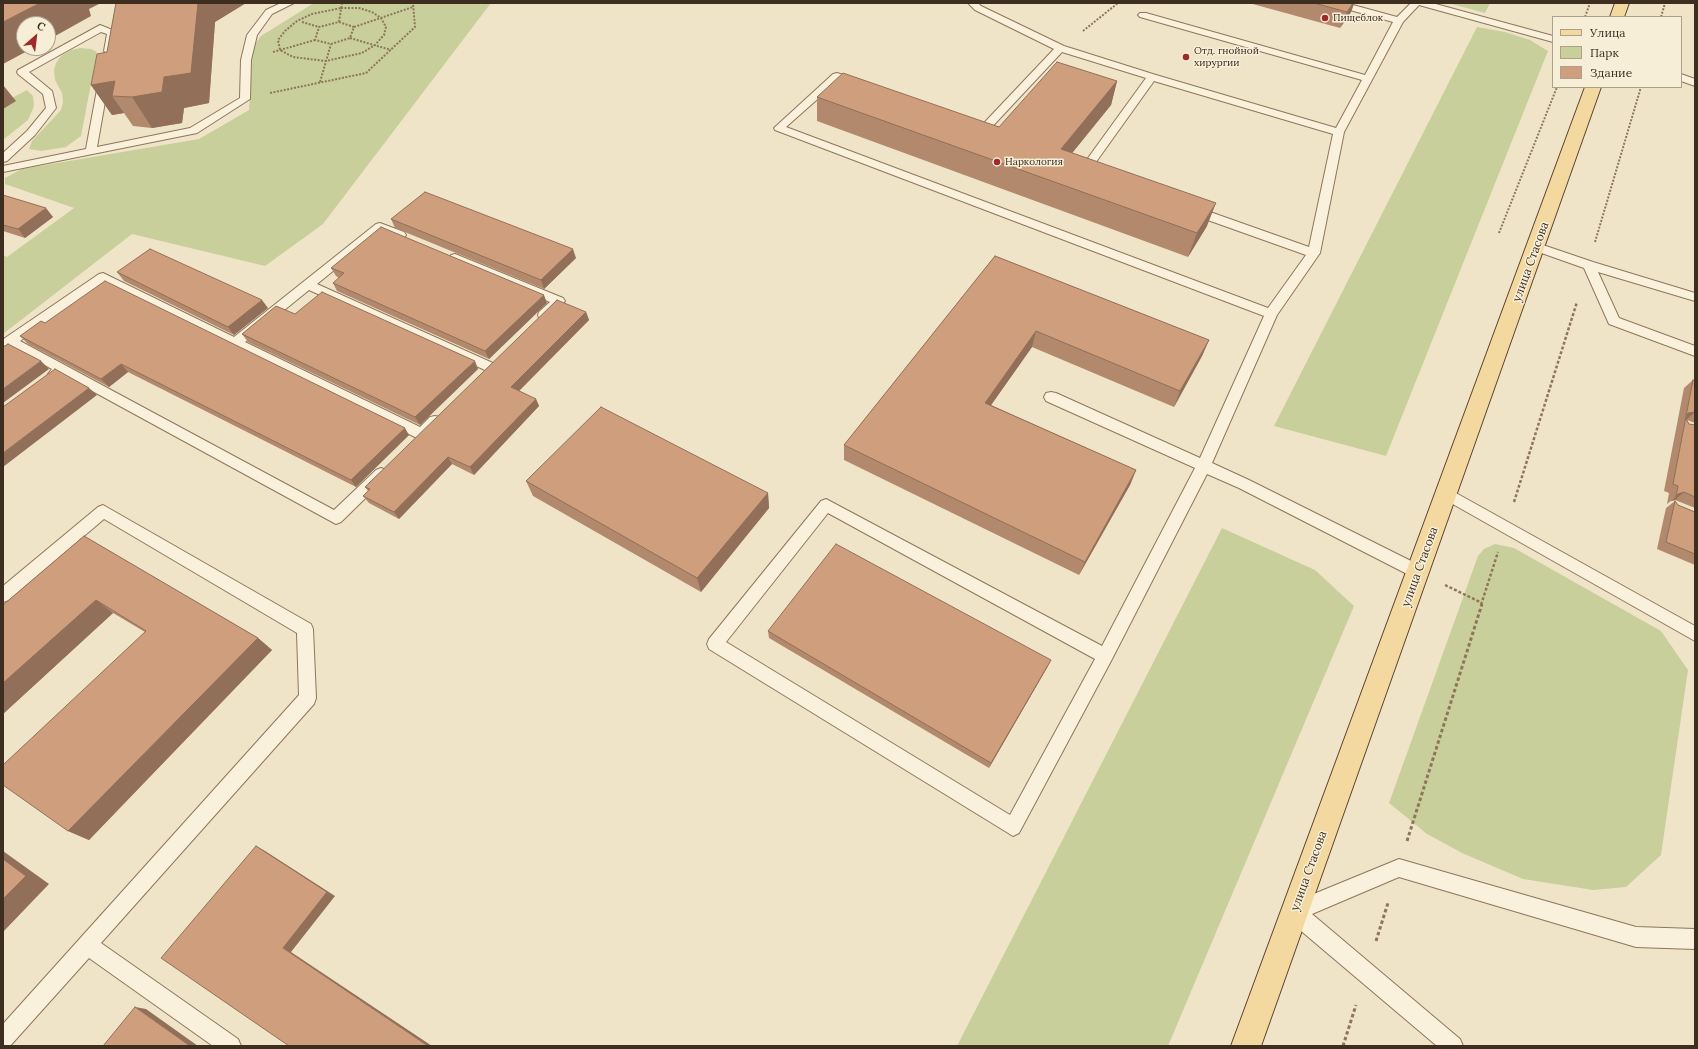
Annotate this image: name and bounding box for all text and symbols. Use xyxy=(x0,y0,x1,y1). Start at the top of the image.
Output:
place label: Пищеблок xyxy=(1333,12,1383,24)
marker: Пищеблок xyxy=(1320,13,1330,23)
north arrow xyxy=(16,16,56,56)
legend xyxy=(1552,16,1682,88)
text: С xyxy=(35,18,48,34)
text: Улица xyxy=(1590,25,1626,40)
place label: Отд. гнойной хирургии xyxy=(1194,45,1259,68)
text: Парк xyxy=(1590,45,1619,60)
marker: Отд. гнойной хирургии xyxy=(1181,52,1191,62)
text: Здание xyxy=(1590,65,1632,80)
place label: Наркология xyxy=(1005,156,1063,168)
marker: Наркология xyxy=(992,157,1002,167)
street label: улица Стасова xyxy=(1510,220,1552,304)
street label: улица Стасова xyxy=(1399,525,1441,609)
street label: улица Стасова xyxy=(1288,829,1330,913)

